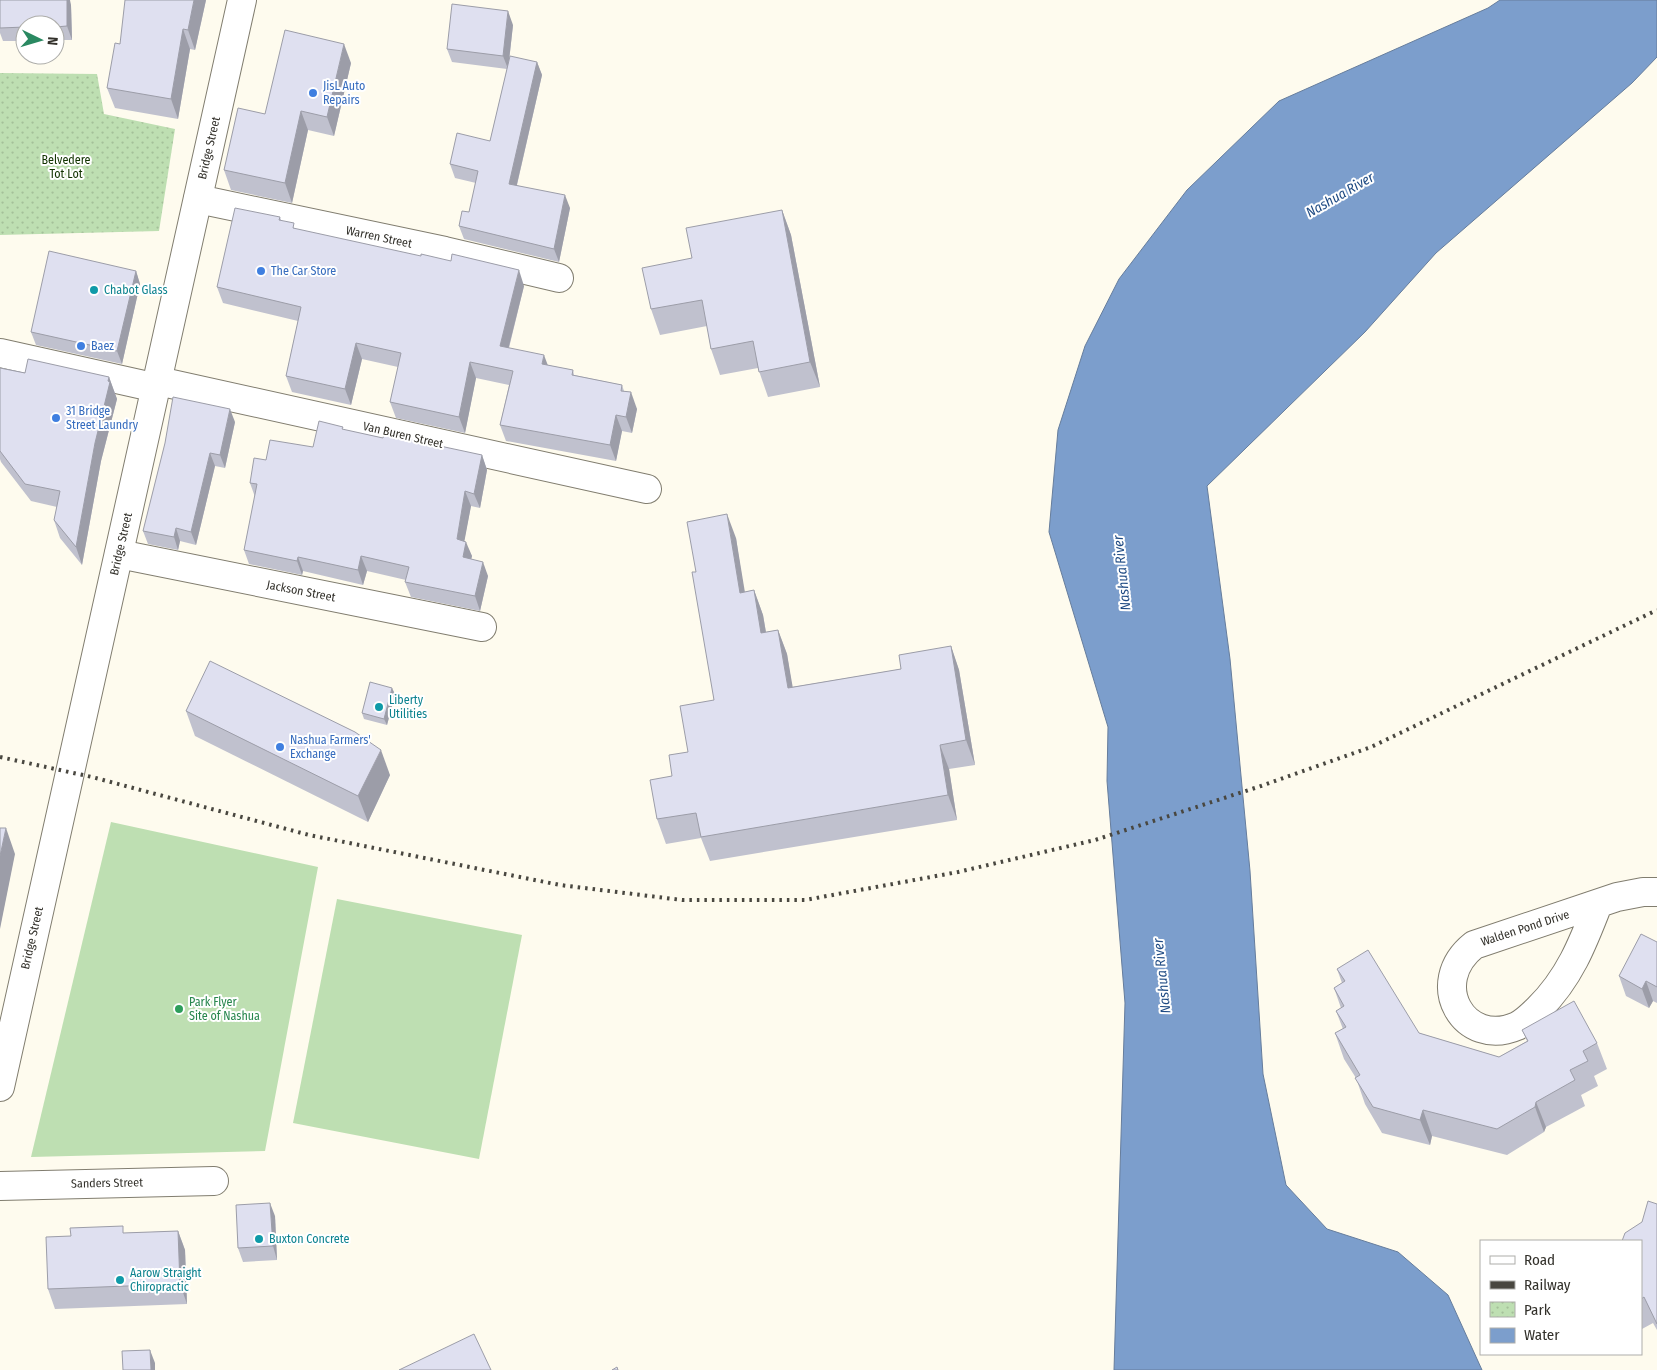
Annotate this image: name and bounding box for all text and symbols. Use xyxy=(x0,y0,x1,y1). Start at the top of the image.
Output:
north arrow xyxy=(15,15,65,65)
text: N xyxy=(44,36,61,46)
place label: JisL Auto Repairs xyxy=(323,79,365,107)
marker: JisL Auto Repairs xyxy=(307,87,319,99)
street label: Bridge Street xyxy=(195,115,223,181)
park label: Belvedere Tot Lot xyxy=(42,153,91,181)
water label: Nashua River xyxy=(1303,168,1378,221)
street label: Warren Street xyxy=(345,223,413,251)
place label: The Car Store xyxy=(271,264,336,278)
marker: The Car Store xyxy=(255,265,267,277)
place label: Chabot Glass xyxy=(104,283,168,297)
marker: Chabot Glass xyxy=(88,284,100,296)
place label: Baez xyxy=(91,339,114,353)
marker: Baez xyxy=(75,340,87,352)
place label: 31 Bridge Street Laundry xyxy=(66,404,139,432)
marker: 31 Bridge Street Laundry xyxy=(50,412,62,424)
street label: Van Buren Street xyxy=(362,419,445,451)
street label: Bridge Street xyxy=(107,511,135,577)
water label: Nashua River xyxy=(1109,533,1134,611)
street label: Jackson Street xyxy=(265,577,337,605)
place label: Liberty Utilities xyxy=(389,693,427,721)
marker: Liberty Utilities xyxy=(373,701,385,713)
place label: Nashua Farmers' Exchange xyxy=(290,733,371,761)
marker: Nashua Farmers' Exchange xyxy=(274,741,286,753)
street label: Bridge Street xyxy=(18,905,46,971)
street label: Walden Pond Drive xyxy=(1479,907,1571,949)
water label: Nashua River xyxy=(1149,936,1174,1014)
place label: Park Flyer Site of Nashua xyxy=(189,995,260,1023)
marker: Park Flyer Site of Nashua xyxy=(173,1003,185,1015)
street label: Sanders Street xyxy=(71,1175,143,1191)
place label: Buxton Concrete xyxy=(269,1232,349,1246)
marker: Buxton Concrete xyxy=(253,1233,265,1245)
legend xyxy=(1480,1240,1642,1355)
text: Road xyxy=(1524,1251,1555,1269)
place label: Aarow Straight Chiropractic xyxy=(130,1266,202,1294)
marker: Aarow Straight Chiropractic xyxy=(114,1274,126,1286)
text: Railway xyxy=(1524,1276,1571,1294)
text: Park xyxy=(1524,1301,1551,1319)
text: Water xyxy=(1524,1326,1560,1344)

